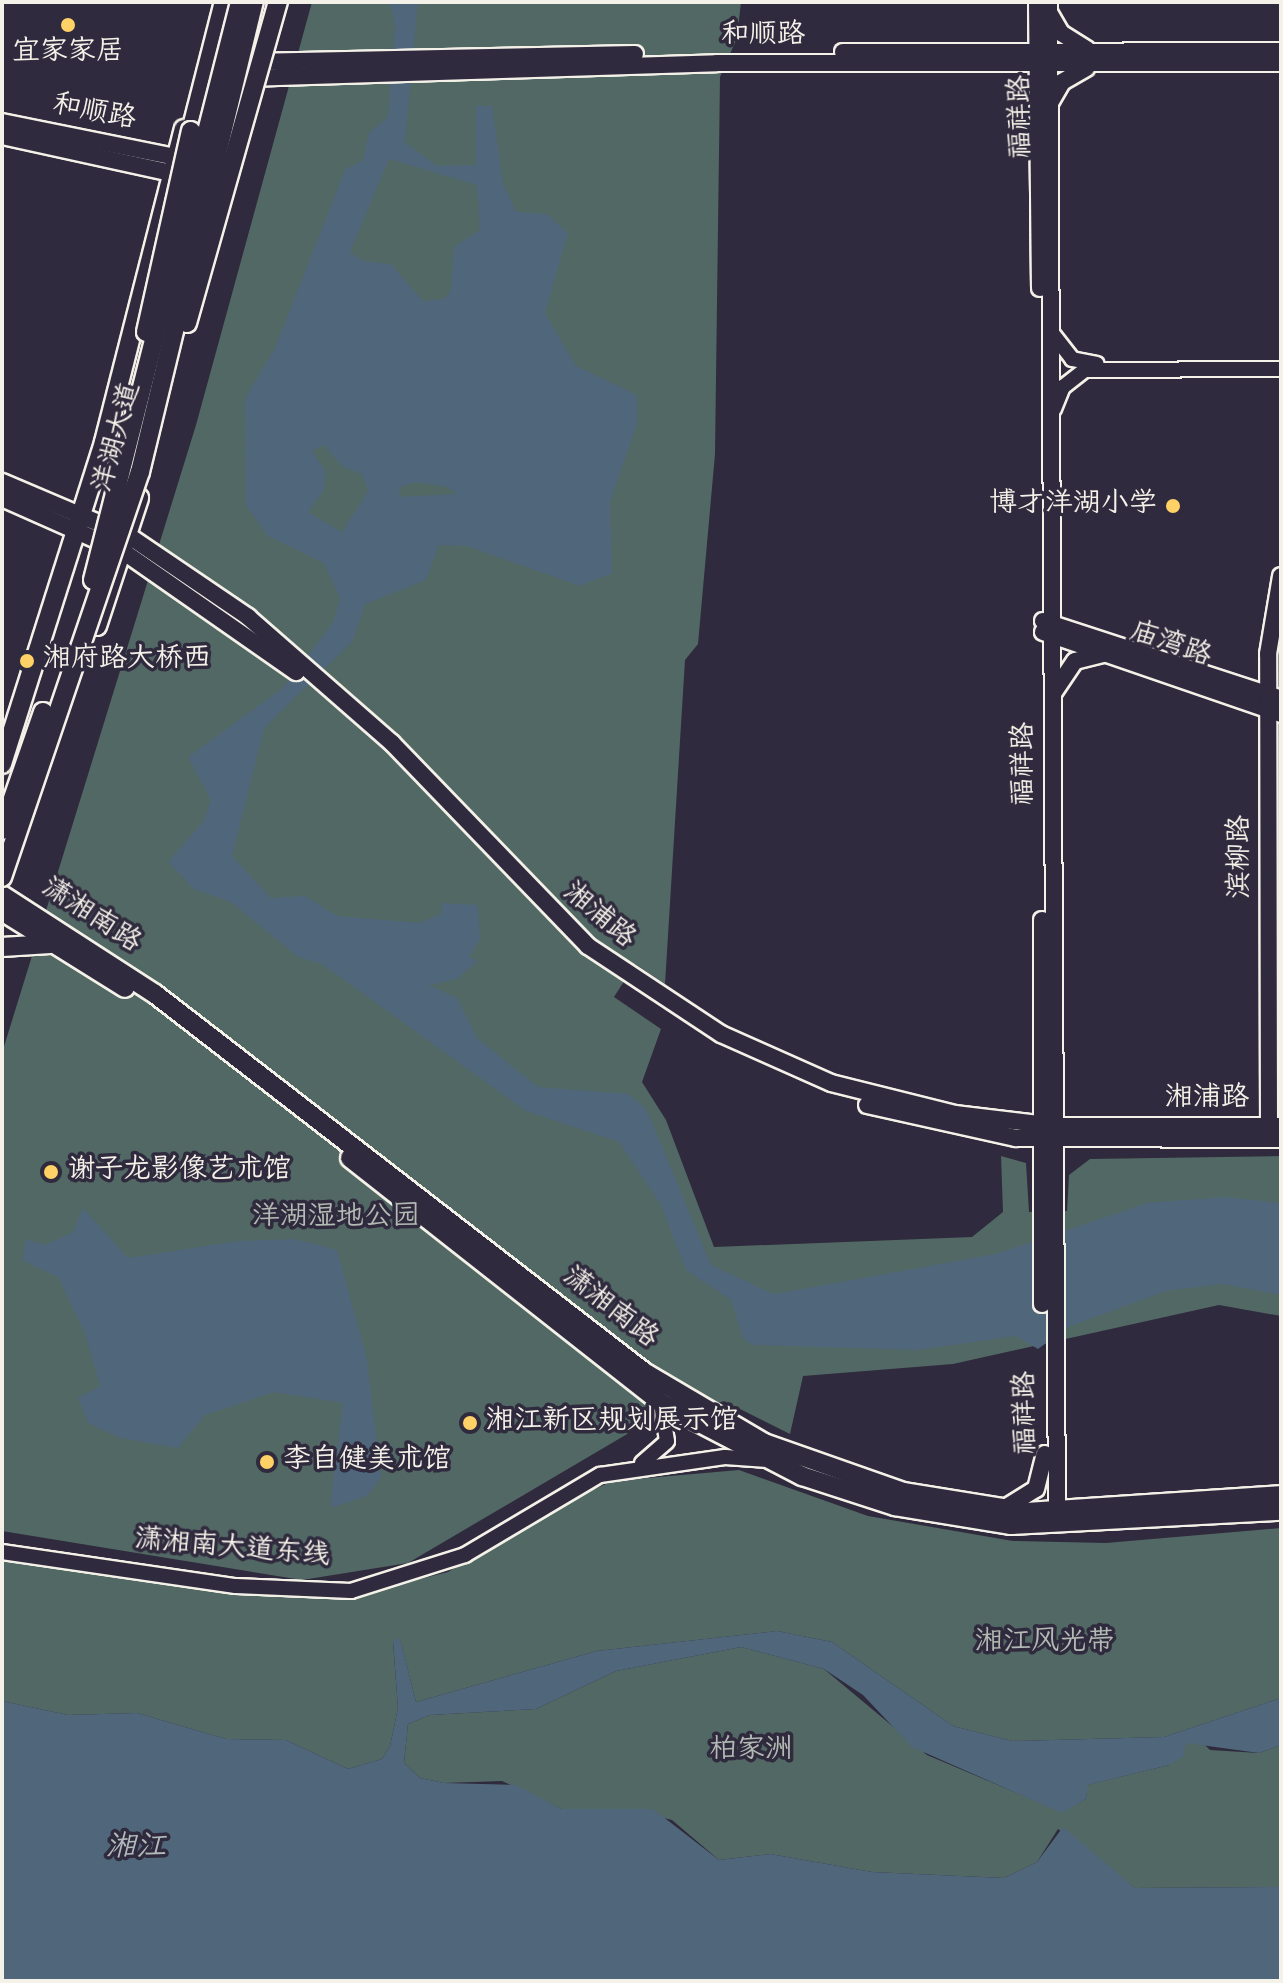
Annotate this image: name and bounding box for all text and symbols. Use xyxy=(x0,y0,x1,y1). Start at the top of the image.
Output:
marker: 宜家家居 xyxy=(59,16,77,34)
street label: 和顺路 xyxy=(721,20,805,54)
place label: 宜家家居 xyxy=(12,37,124,71)
street label: 福祥路 xyxy=(1005,75,1041,159)
street label: 和顺路 xyxy=(50,89,138,139)
street label: 洋湖大道 xyxy=(88,380,150,496)
place label: 博才洋湖小学 xyxy=(989,489,1157,523)
marker: 博才洋湖小学 xyxy=(1164,497,1182,515)
street label: 庙湾路 xyxy=(1125,616,1215,676)
place label: 湘府路大桥西 xyxy=(43,644,211,678)
marker: 湘府路大桥西 xyxy=(18,652,36,670)
street label: 福祥路 xyxy=(1009,722,1043,806)
street label: 滨柳路 xyxy=(1225,815,1259,899)
street label: 潇湘南路 xyxy=(34,872,146,962)
street label: 湘浦路 xyxy=(555,877,641,957)
street label: 湘浦路 xyxy=(1165,1083,1249,1117)
place label: 谢子龙影像艺术馆 xyxy=(67,1155,291,1189)
marker: 谢子龙影像艺术馆 xyxy=(42,1163,60,1181)
park label: 洋湖湿地公园 xyxy=(252,1202,420,1236)
street label: 潇湘南路 xyxy=(555,1261,663,1357)
street label: 福祥路 xyxy=(1010,1371,1046,1455)
place label: 湘江新区规划展示馆 xyxy=(486,1406,738,1440)
marker: 湘江新区规划展示馆 xyxy=(461,1414,479,1432)
place label: 李自健美术馆 xyxy=(283,1445,451,1479)
marker: 李自健美术馆 xyxy=(258,1453,276,1471)
street label: 潇湘南大道东线 xyxy=(133,1525,331,1575)
park label: 湘江风光带 xyxy=(975,1627,1115,1661)
park label: 柏家洲 xyxy=(709,1735,793,1769)
water label: 湘江 xyxy=(106,1832,166,1868)

